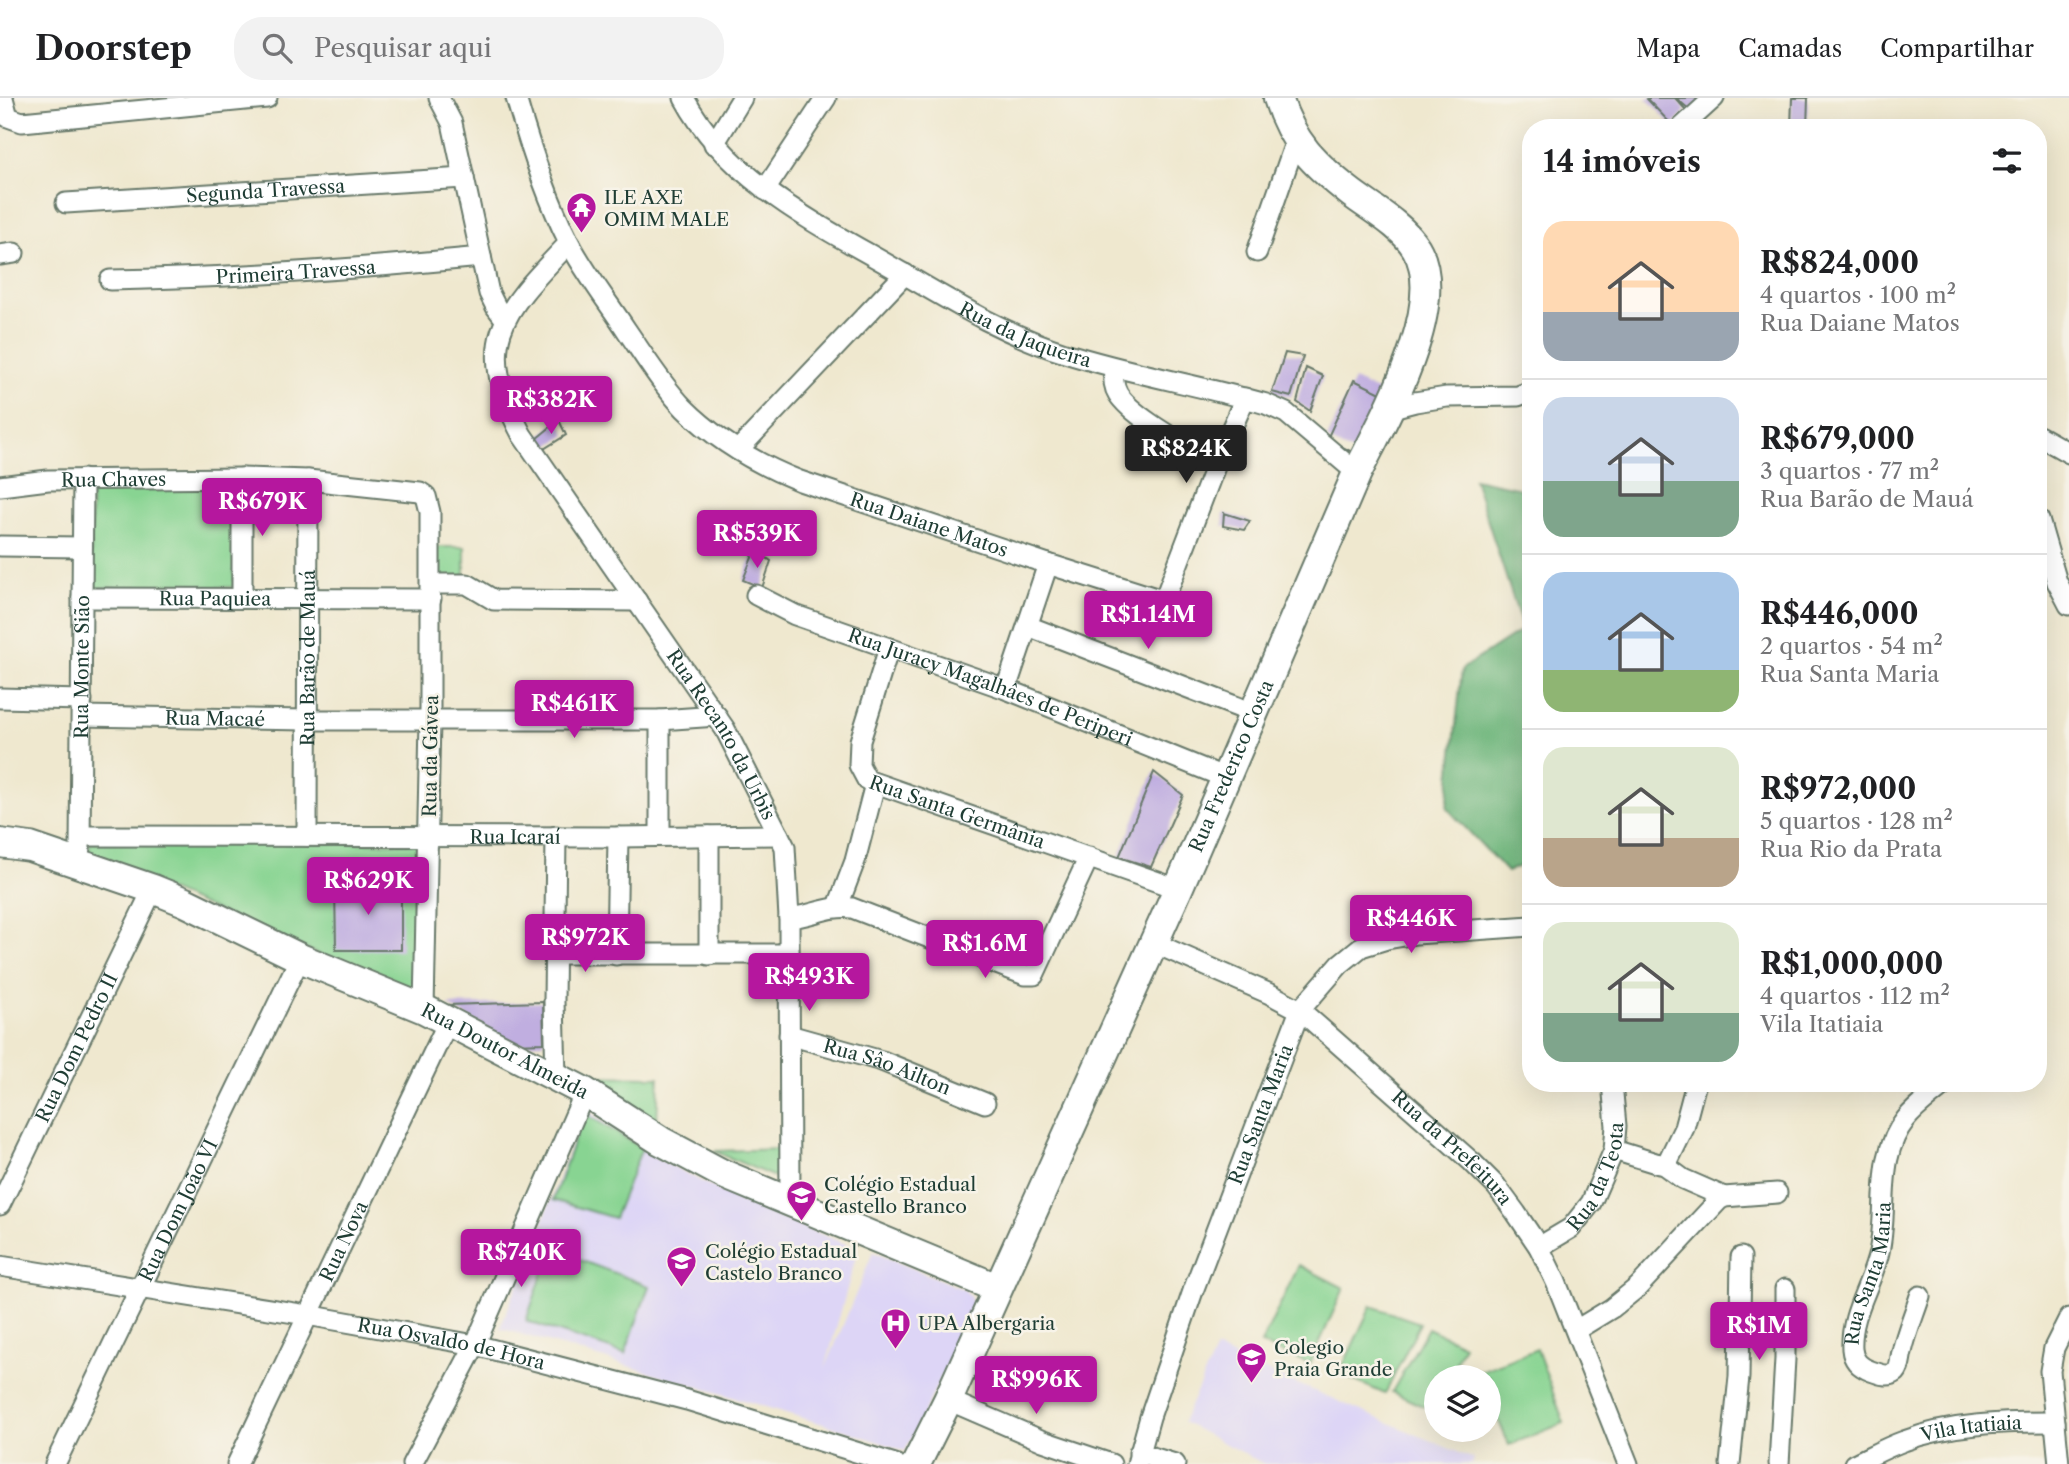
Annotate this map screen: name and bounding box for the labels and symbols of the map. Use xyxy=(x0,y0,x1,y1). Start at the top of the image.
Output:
street label: Segunda Travessa xyxy=(185,174,346,207)
place label: ILE AXE OMIM MALE xyxy=(604,186,729,231)
temple icon: ILE AXE OMIM MALE xyxy=(564,191,598,235)
street label: Primeira Travessa xyxy=(215,255,377,289)
street label: Rua da Jaqueira xyxy=(955,297,1094,372)
pin: R$382K xyxy=(494,376,608,436)
pin: R$824K xyxy=(1129,426,1243,485)
street label: Rua Chaves xyxy=(61,468,166,492)
pin: R$679K xyxy=(205,478,319,538)
street label: Rua Daiane Matos xyxy=(847,488,1011,562)
pin: R$539K xyxy=(700,510,814,570)
street label: Rua Barão de Mauá xyxy=(296,570,320,746)
street label: Rua Paquiea xyxy=(159,587,271,611)
pin: R$1.14M xyxy=(1083,592,1213,651)
street label: Rua Monte Sião xyxy=(70,595,94,739)
street label: Rua Juracy Magalhâes de Periperi xyxy=(845,624,1136,751)
street label: Rua Recanto da Urbis xyxy=(662,645,780,824)
street label: Rua Frederico Costa xyxy=(1184,676,1279,856)
pin: R$461K xyxy=(517,680,631,740)
street label: Rua da Gávea xyxy=(418,695,443,817)
street label: Rua Macaé xyxy=(165,706,265,731)
street label: Rua Santa Germânia xyxy=(866,771,1048,853)
street label: Rua Icaraí xyxy=(469,826,561,849)
pin: R$629K xyxy=(311,858,425,917)
pin: R$446K xyxy=(1354,896,1468,955)
pin: R$972K xyxy=(528,914,642,974)
pin: R$1.6M xyxy=(928,920,1042,980)
pin: R$493K xyxy=(752,954,866,1013)
street label: Rua Dom Pedro II xyxy=(31,969,123,1126)
street label: Rua Doutor Almeida xyxy=(417,999,592,1104)
street label: Rua Sâo Ailton xyxy=(821,1034,954,1100)
street label: Rua Santa Maria xyxy=(1224,1041,1298,1188)
street label: Rua da Prefeitura xyxy=(1387,1086,1517,1210)
street label: Rua da Teota xyxy=(1562,1121,1628,1236)
street label: Rua Dom João VI xyxy=(134,1135,223,1285)
place label: Colégio Estadual Castello Branco xyxy=(824,1173,976,1218)
school or university icon: Colégio Estadual Castello Branco xyxy=(784,1178,818,1222)
street label: Rua Nova xyxy=(315,1197,373,1285)
street label: Rua Santa Maria xyxy=(1841,1201,1896,1346)
pin: R$740K xyxy=(464,1230,578,1289)
place label: Colégio Estadual Castelo Branco xyxy=(705,1240,857,1285)
school or university icon: Colégio Estadual Castelo Branco xyxy=(665,1245,699,1289)
pin: R$1M xyxy=(1718,1302,1800,1362)
hospital icon: UPA Albergaria xyxy=(878,1306,912,1350)
place label: UPA Albergaria xyxy=(918,1312,1055,1335)
street label: Rua Osvaldo de Hora xyxy=(356,1313,547,1375)
place label: Colegio Praia Grande xyxy=(1274,1336,1392,1381)
school or university icon: Colegio Praia Grande xyxy=(1234,1341,1268,1385)
pin: R$996K xyxy=(979,1356,1093,1416)
street label: Vila Itatiaia xyxy=(1917,1411,2022,1447)

